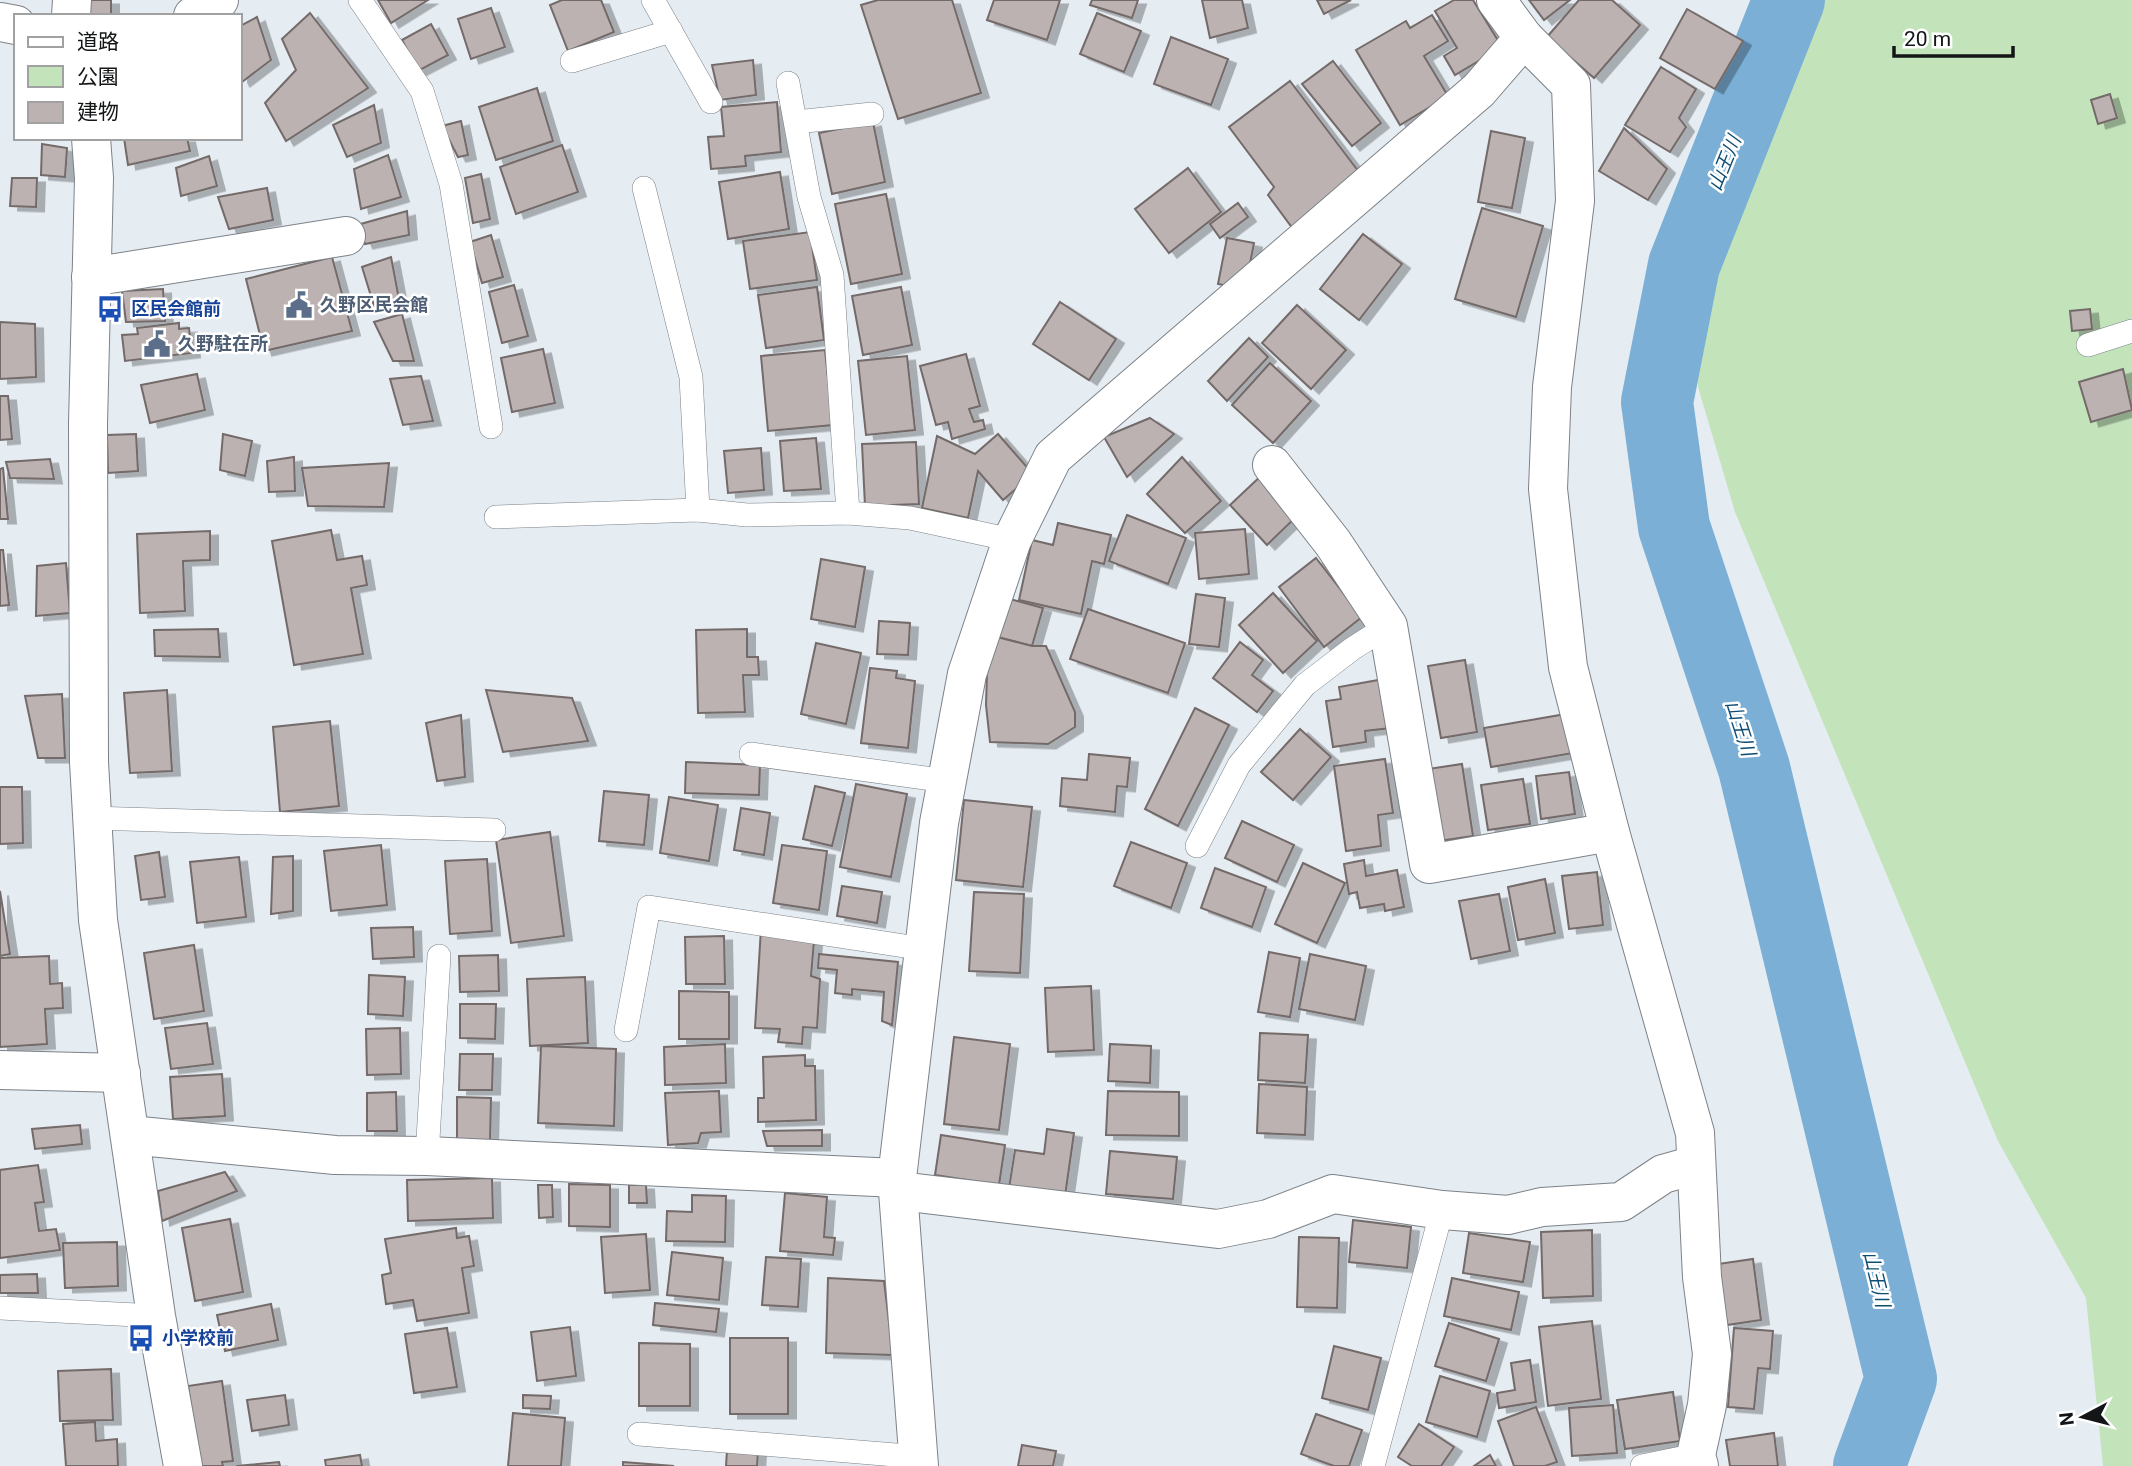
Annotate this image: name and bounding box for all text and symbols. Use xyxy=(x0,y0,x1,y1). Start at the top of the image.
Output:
legend xyxy=(14,14,242,140)
scale bar xyxy=(1894,14,2013,58)
text: 20 m xyxy=(1904,27,1951,51)
text: 道路 xyxy=(77,30,119,54)
text: 公園 xyxy=(77,65,119,89)
text: 建物 xyxy=(77,100,119,124)
water label: 山王川 xyxy=(1703,131,1747,194)
public building icon: 久野区民会館 xyxy=(284,290,314,320)
bus stop icon: 区民会館前 xyxy=(95,294,125,324)
place label: 久野区民会館 xyxy=(320,294,428,315)
place label: 区民会館前 xyxy=(131,298,221,319)
public building icon: 久野駐在所 xyxy=(142,329,172,359)
place label: 久野駐在所 xyxy=(178,333,268,354)
water label: 山王川 xyxy=(1721,697,1761,761)
water label: 山王川 xyxy=(1858,1249,1895,1311)
bus stop icon: 小学校前 xyxy=(126,1323,156,1353)
place label: 小学校前 xyxy=(162,1327,234,1348)
north arrow xyxy=(2048,1382,2118,1452)
text: N xyxy=(2054,1411,2079,1427)

